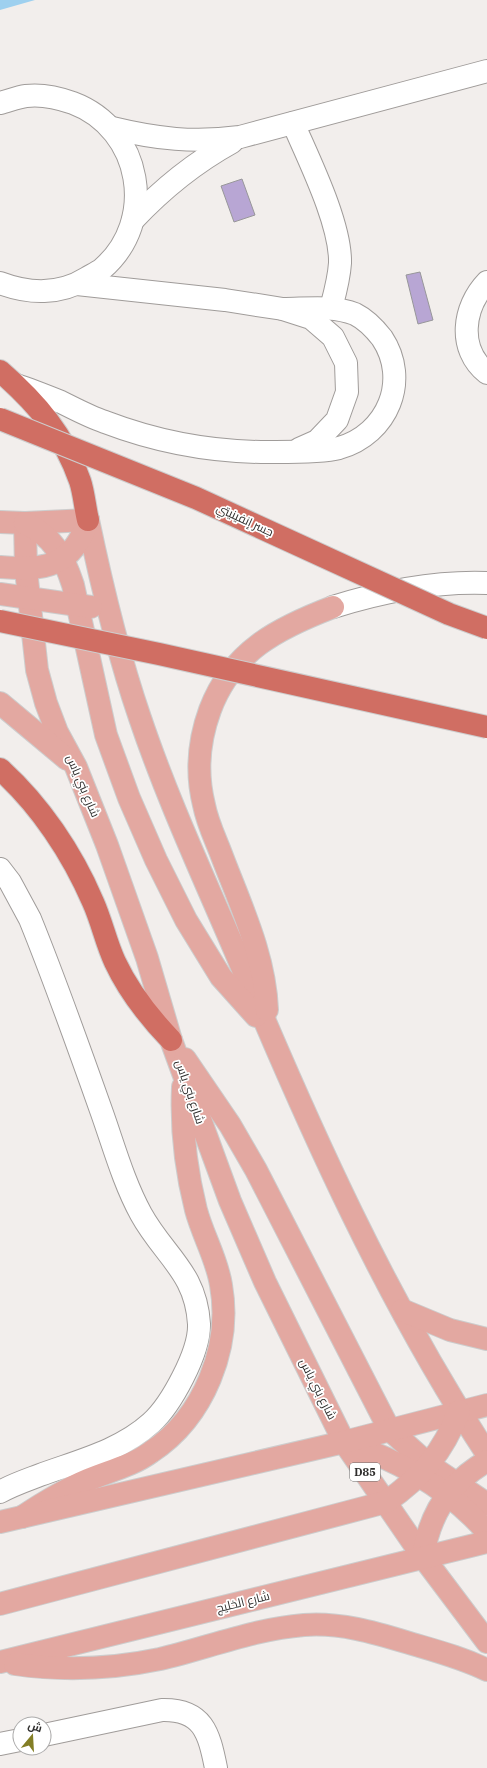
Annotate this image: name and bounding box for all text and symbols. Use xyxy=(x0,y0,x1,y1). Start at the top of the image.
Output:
street label: جسر إنفينيتي xyxy=(213,500,276,542)
street label: شارع بني ياس xyxy=(61,752,103,821)
street label: شارع بني ياس xyxy=(170,1058,208,1127)
street label: شارع بني ياس xyxy=(294,1356,340,1423)
road number: D85 xyxy=(350,1463,380,1481)
street label: شارع الخليج xyxy=(215,1588,271,1616)
north arrow xyxy=(12,1716,52,1756)
text: ش xyxy=(26,1718,44,1735)

